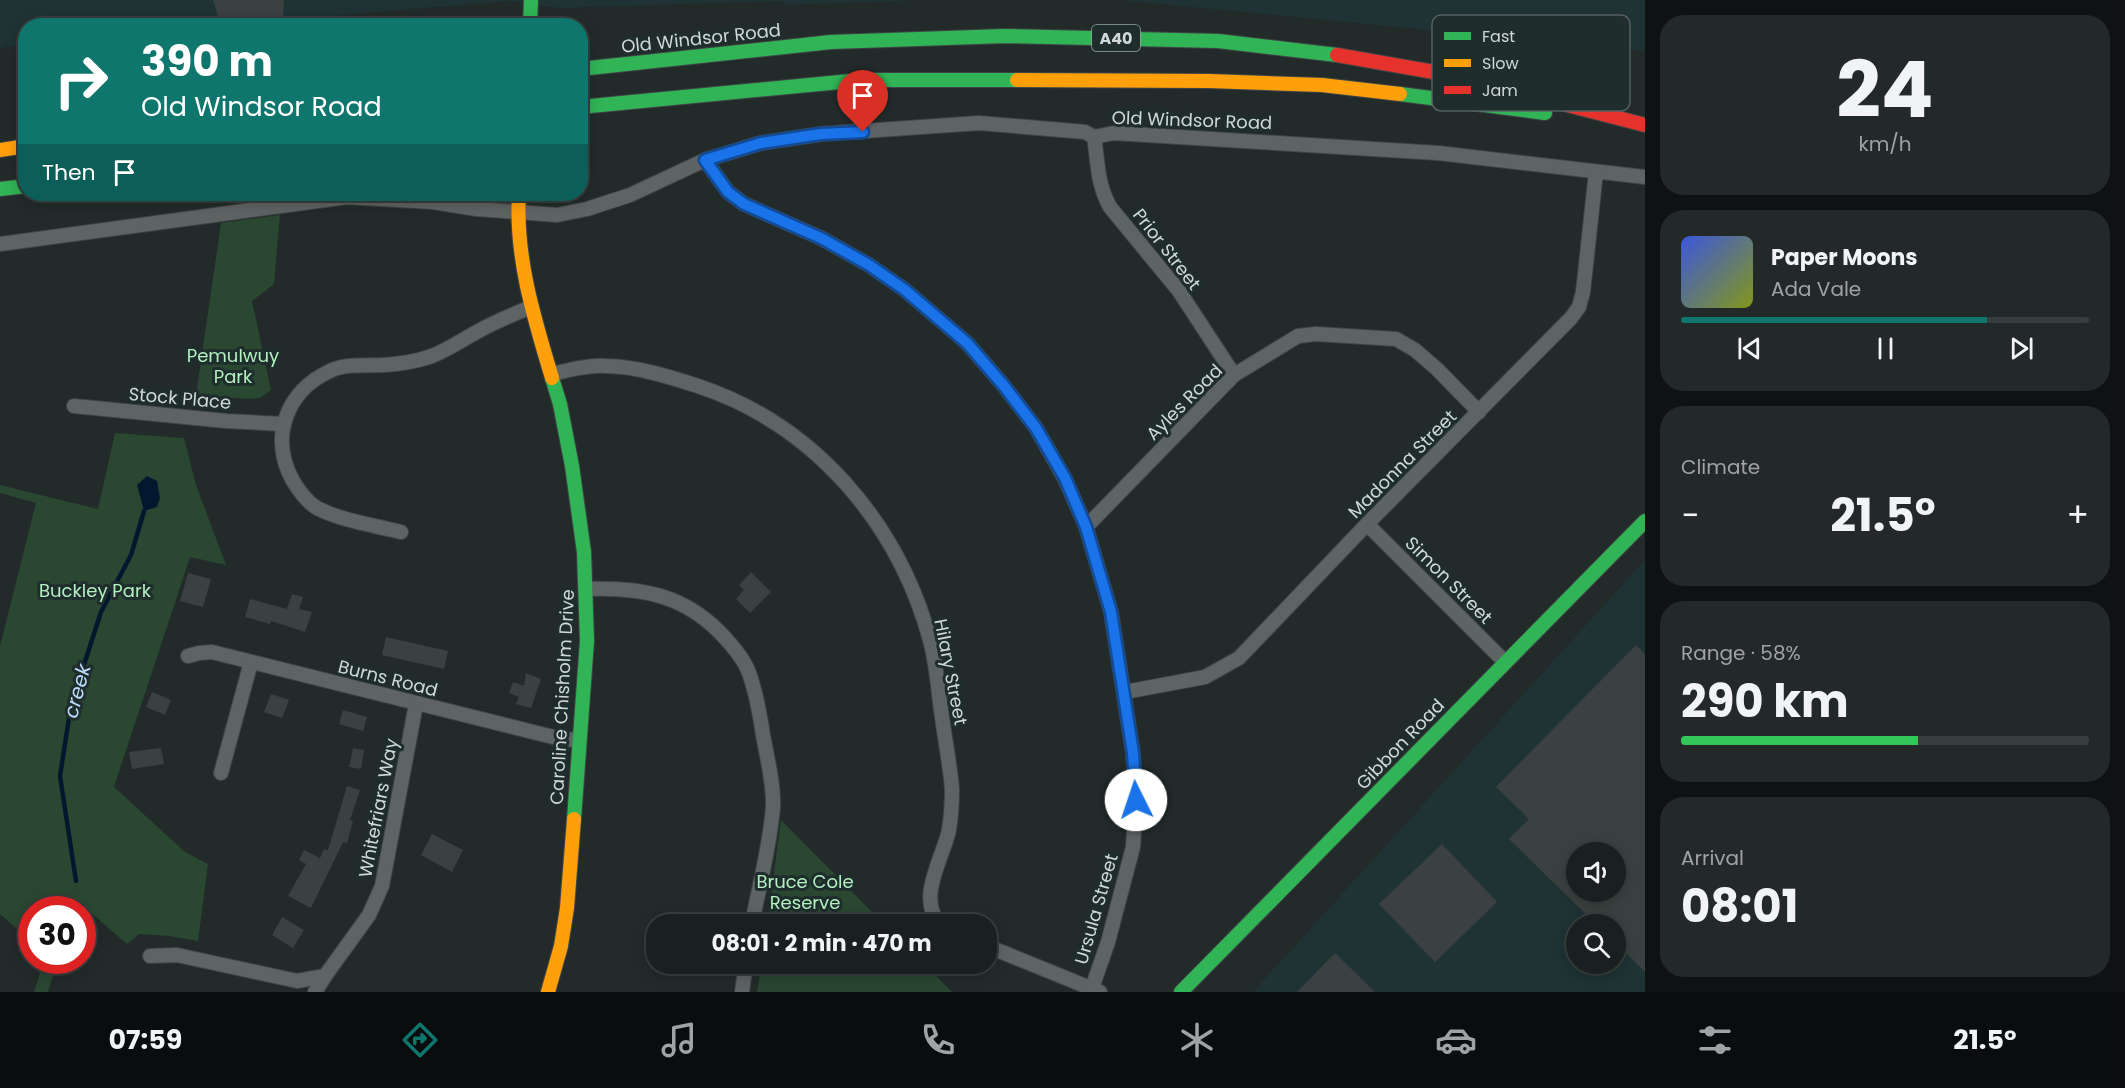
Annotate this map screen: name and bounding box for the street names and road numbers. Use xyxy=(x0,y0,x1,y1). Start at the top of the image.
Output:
street label: Old Windsor Road xyxy=(620,17,782,59)
road number: A40 xyxy=(1092,25,1140,51)
street label: Old Windsor Road xyxy=(1111,105,1273,135)
street label: Prior Street xyxy=(1127,203,1207,295)
street label: Ayles Road xyxy=(1140,358,1228,446)
street label: Stock Place xyxy=(128,381,232,415)
street label: Madonna Street xyxy=(1342,404,1462,524)
street label: Simon Street xyxy=(1400,531,1498,629)
street label: Caroline Chisholm Drive xyxy=(544,589,580,805)
street label: Hilary Street xyxy=(928,617,974,727)
street label: Burns Road xyxy=(336,654,440,702)
street label: Gibbon Road xyxy=(1350,693,1450,795)
street label: Whitefriars Way xyxy=(352,736,404,880)
street label: Ursula Street xyxy=(1068,851,1124,967)

